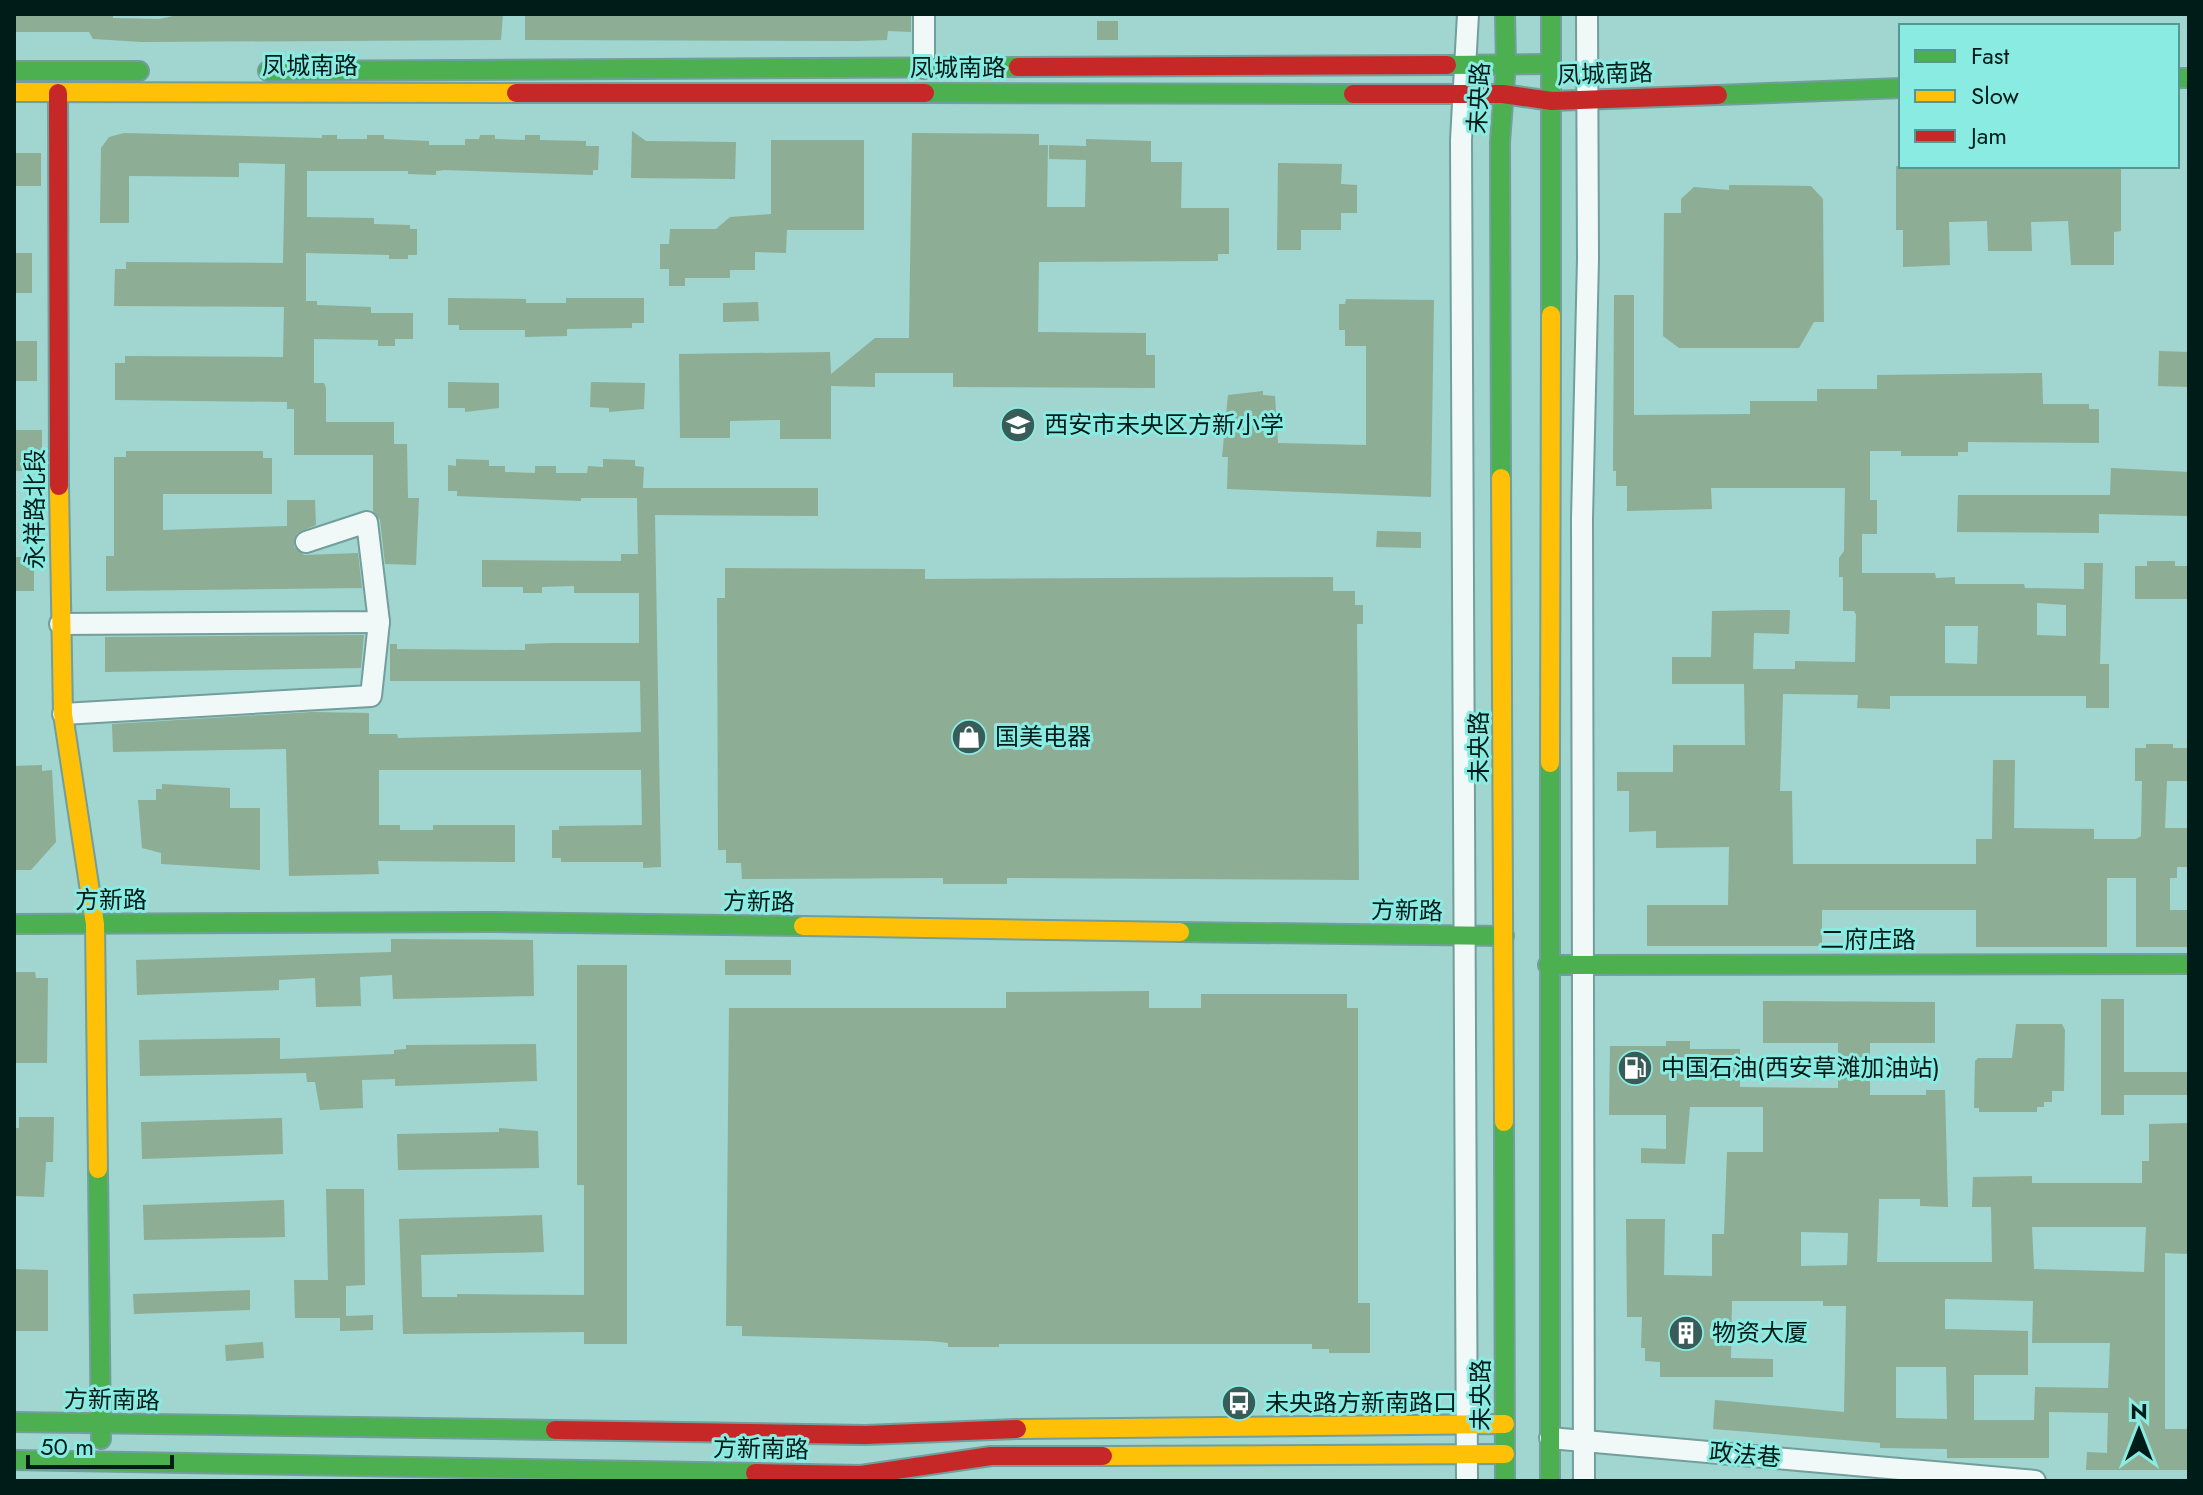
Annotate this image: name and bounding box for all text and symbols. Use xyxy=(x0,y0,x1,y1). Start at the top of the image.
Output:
legend xyxy=(1899,24,2179,168)
text: Fast xyxy=(1971,38,2009,73)
street label: 凤城南路 xyxy=(262,48,358,83)
street label: 凤城南路 xyxy=(910,50,1006,85)
street label: 凤城南路 xyxy=(1556,54,1654,93)
street label: 未央路 xyxy=(1459,61,1498,135)
text: Slow xyxy=(1971,78,2019,113)
text: Jam xyxy=(1968,118,2007,153)
school or university icon: 西安市未央区方新小学 xyxy=(999,406,1037,444)
place label: 西安市未央区方新小学 xyxy=(1044,407,1284,442)
street label: 永祥路北段 xyxy=(17,449,52,569)
street label: 未央路 xyxy=(1461,711,1496,783)
shop icon: 国美电器 xyxy=(950,718,988,756)
place label: 国美电器 xyxy=(995,719,1091,754)
street label: 方新路 xyxy=(75,882,147,917)
street label: 方新路 xyxy=(723,883,795,920)
street label: 方新路 xyxy=(1371,892,1443,929)
street label: 二府庄路 xyxy=(1820,922,1916,957)
fuel station icon: 中国石油(西安草滩加油站) xyxy=(1616,1049,1654,1087)
place label: 中国石油(西安草滩加油站) xyxy=(1661,1050,1940,1085)
building icon: 物资大厦 xyxy=(1667,1314,1705,1352)
place label: 物资大厦 xyxy=(1712,1315,1808,1350)
street label: 未央路 xyxy=(1463,1359,1498,1431)
street label: 方新南路 xyxy=(64,1381,160,1418)
bus stop icon: 未央路方新南路口 xyxy=(1220,1384,1258,1422)
place label: 未央路方新南路口 xyxy=(1265,1385,1457,1420)
north arrow xyxy=(2099,1391,2179,1471)
text: N xyxy=(2130,1395,2148,1427)
scale bar xyxy=(28,1419,172,1469)
text: 50 m xyxy=(40,1429,94,1464)
street label: 方新南路 xyxy=(713,1430,809,1467)
street label: 政法巷 xyxy=(1708,1434,1782,1475)

